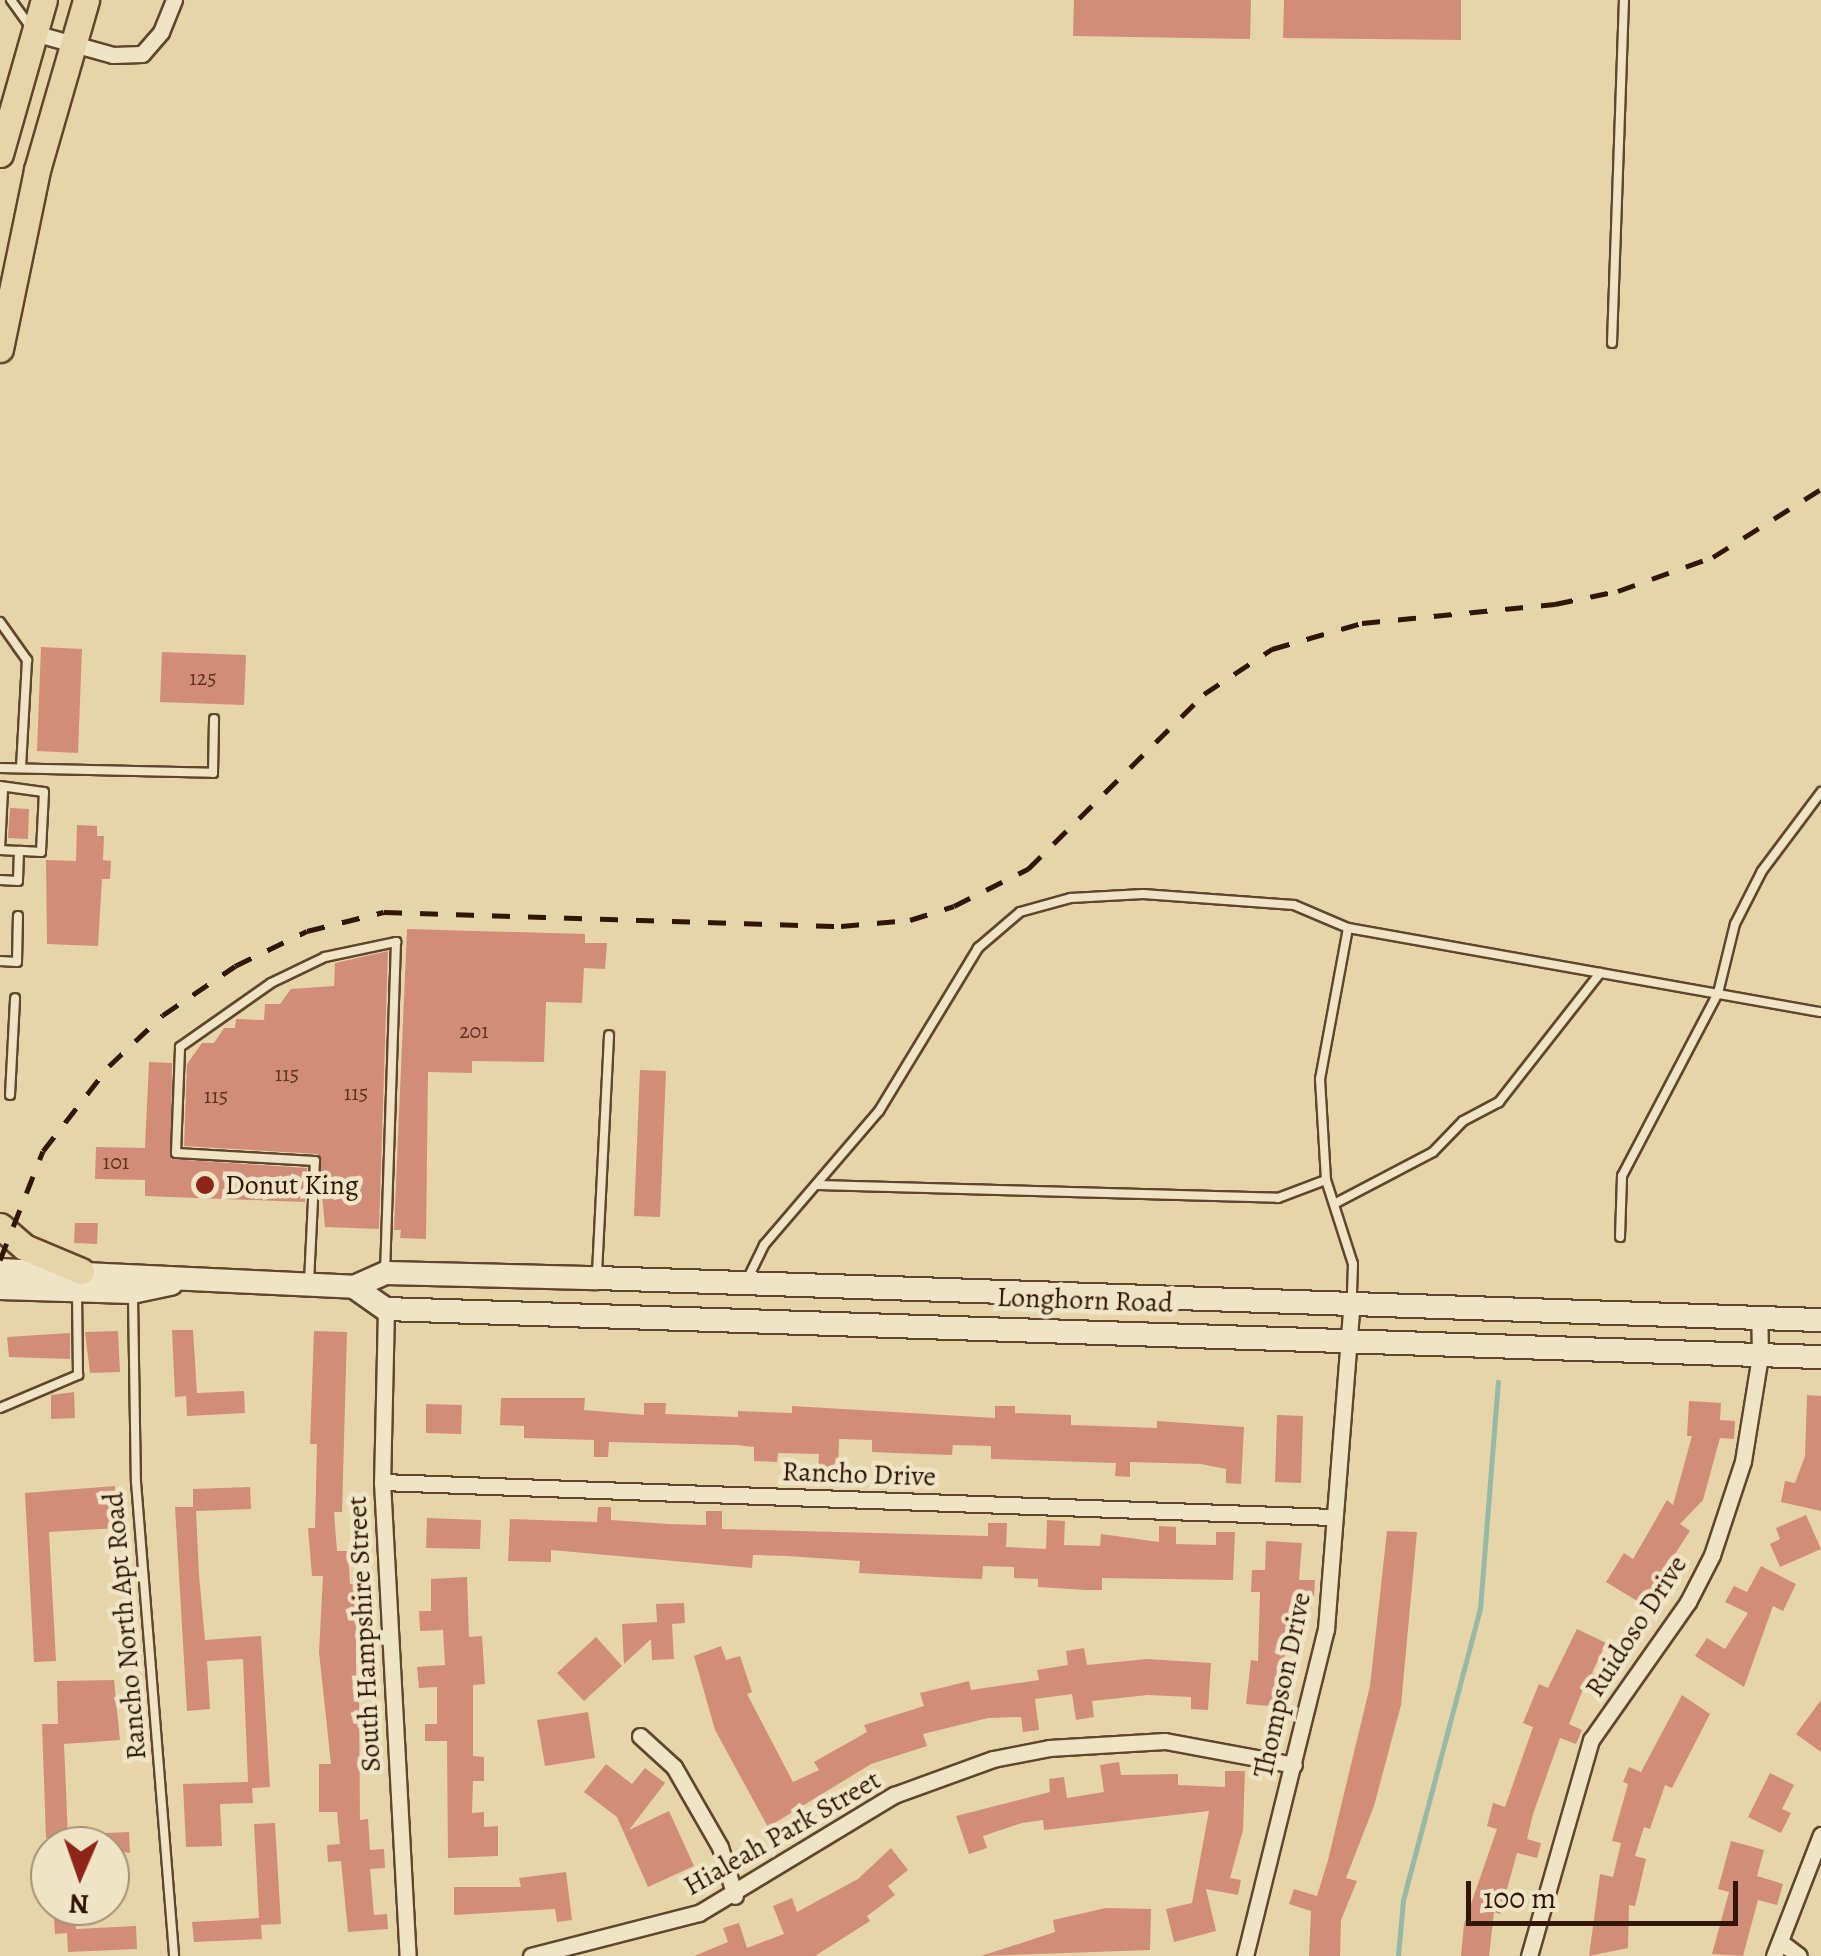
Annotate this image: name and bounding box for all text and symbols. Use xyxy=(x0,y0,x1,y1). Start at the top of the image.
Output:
house number: 125 xyxy=(189,666,217,692)
house number: 201 xyxy=(459,1019,489,1045)
house number: 115 xyxy=(275,1062,299,1088)
house number: 115 xyxy=(344,1081,368,1107)
house number: 115 xyxy=(204,1084,228,1110)
house number: 101 xyxy=(103,1150,129,1176)
place label: Donut King xyxy=(225,1168,359,1202)
marker: Donut King xyxy=(194,1174,216,1196)
street label: Longhorn Road xyxy=(996,1280,1174,1320)
street label: Rancho Drive xyxy=(781,1455,937,1493)
street label: Rancho North Apt Road xyxy=(97,1491,153,1761)
street label: South Hampshire Street xyxy=(340,1495,388,1773)
street label: Ruidoso Drive xyxy=(1578,1549,1694,1703)
street label: Thompson Drive xyxy=(1246,1589,1318,1781)
street label: Hialeah Park Street xyxy=(678,1763,886,1903)
north arrow xyxy=(30,1826,130,1926)
scale bar xyxy=(1471,1861,1744,1923)
text: 100 m xyxy=(1483,1878,1556,1918)
text: N xyxy=(68,1885,90,1923)

